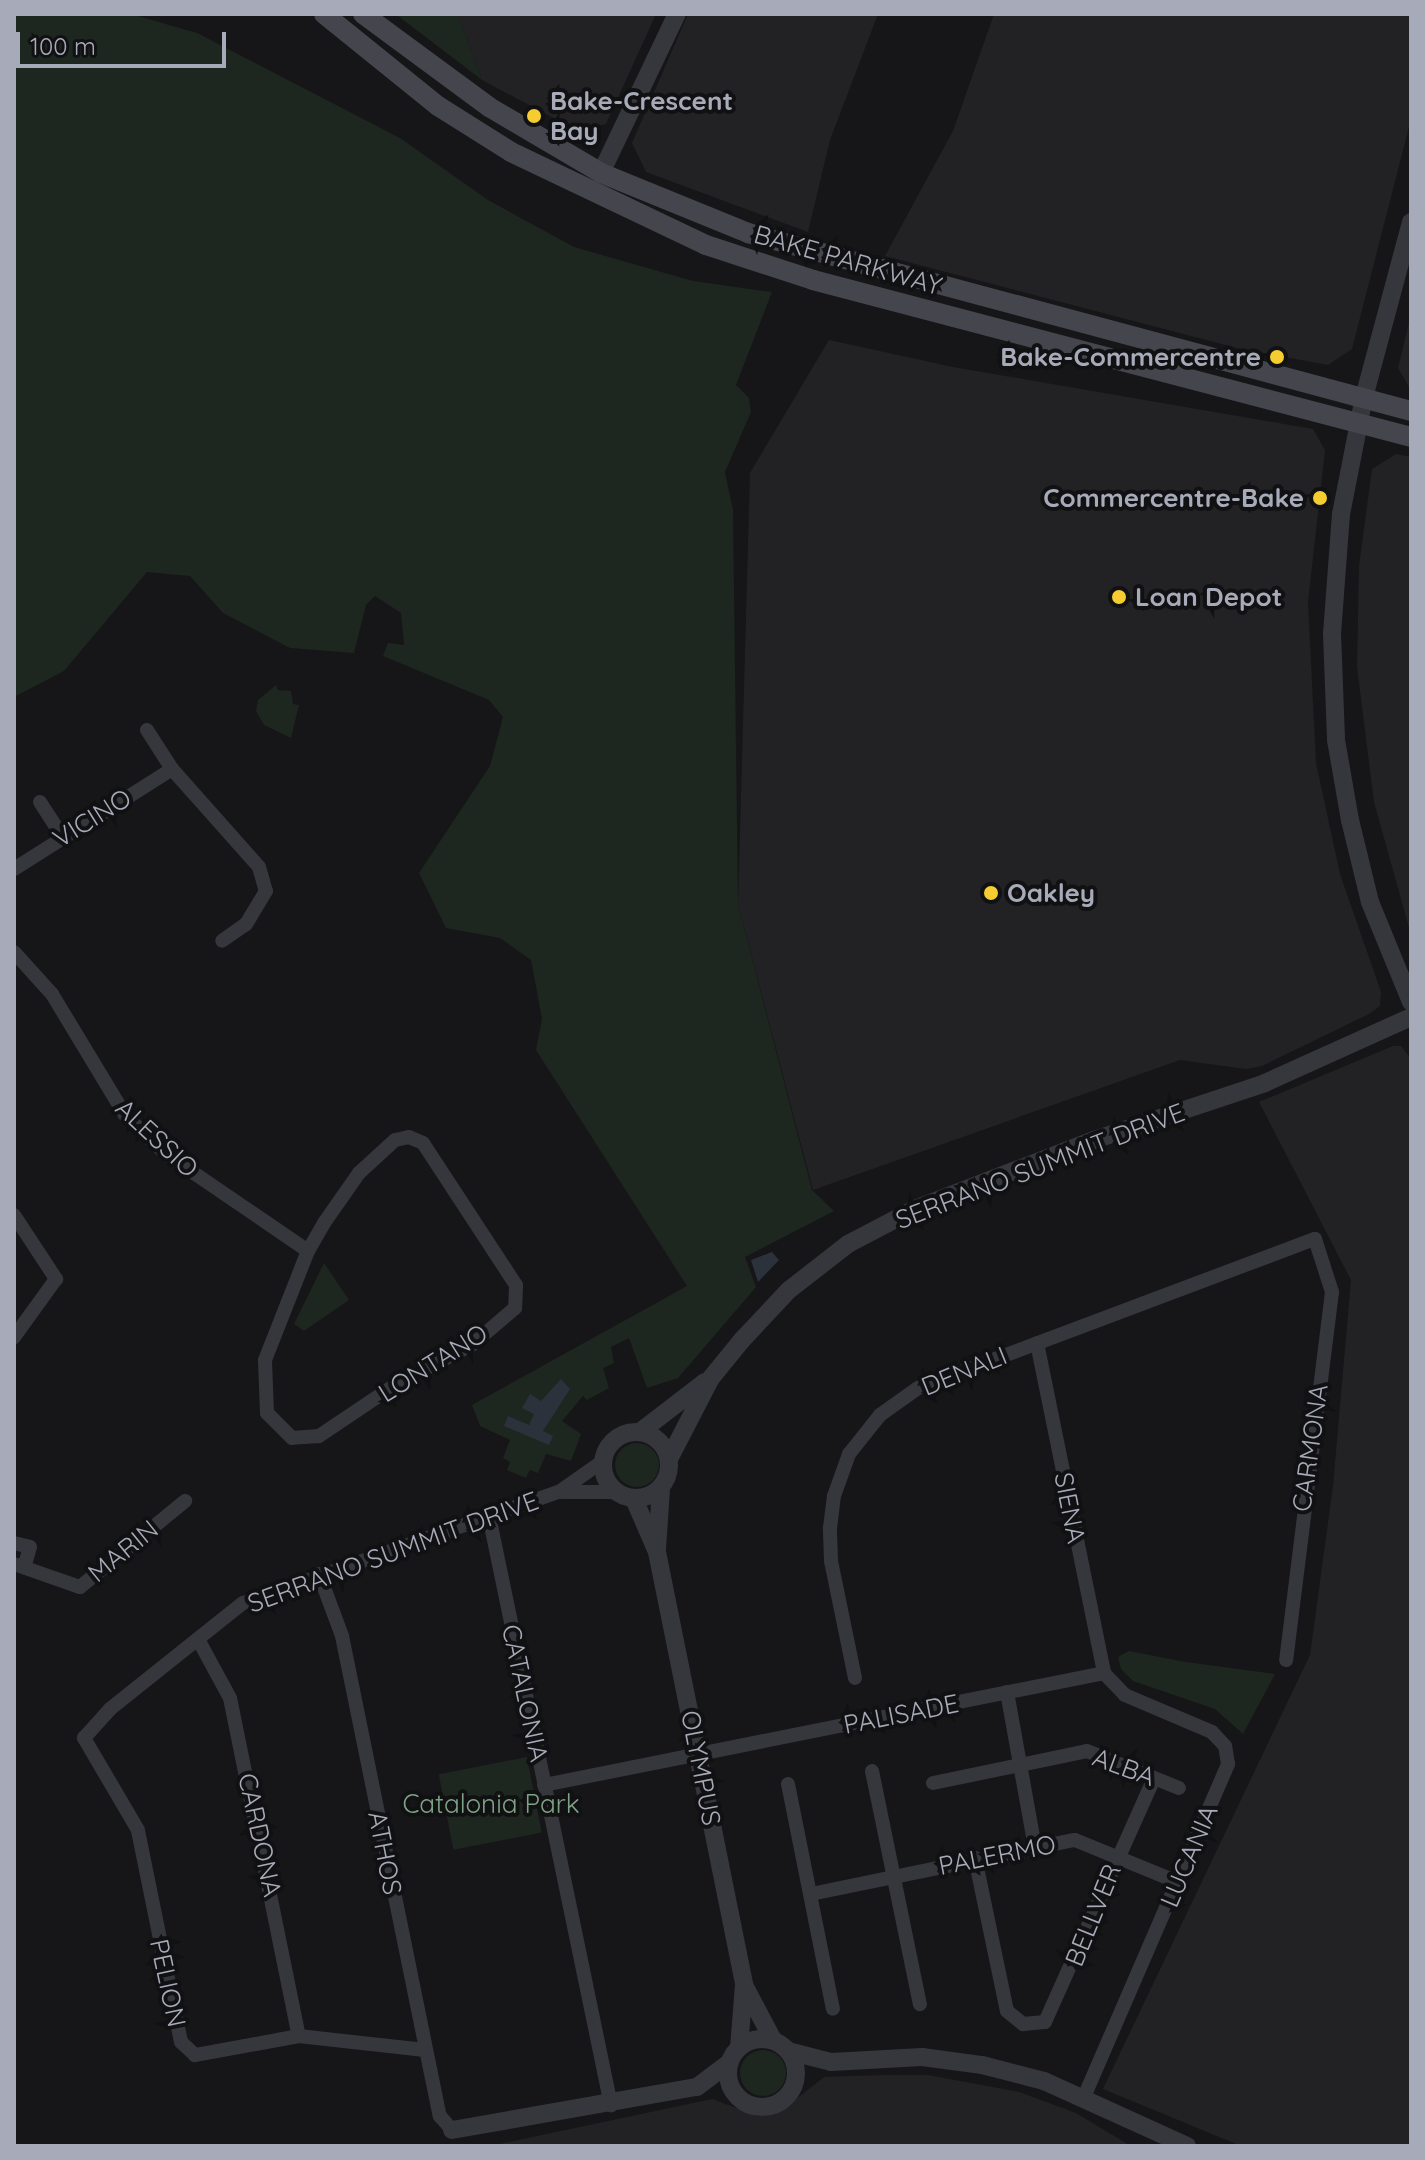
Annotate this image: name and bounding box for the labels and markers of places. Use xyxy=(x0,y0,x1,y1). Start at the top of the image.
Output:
place label: Bake-Crescent Bay xyxy=(550,85,733,146)
marker: Bake-Crescent Bay xyxy=(525,107,543,125)
place label: Bake-Commercentre xyxy=(1000,341,1261,373)
marker: Bake-Commercentre xyxy=(1268,348,1286,366)
place label: Commercentre-Bake xyxy=(1043,482,1304,514)
marker: Commercentre-Bake xyxy=(1311,489,1329,507)
place label: Loan Depot xyxy=(1135,581,1282,613)
marker: Loan Depot xyxy=(1110,588,1128,606)
place label: Oakley xyxy=(1007,877,1095,909)
marker: Oakley xyxy=(982,884,1000,902)

